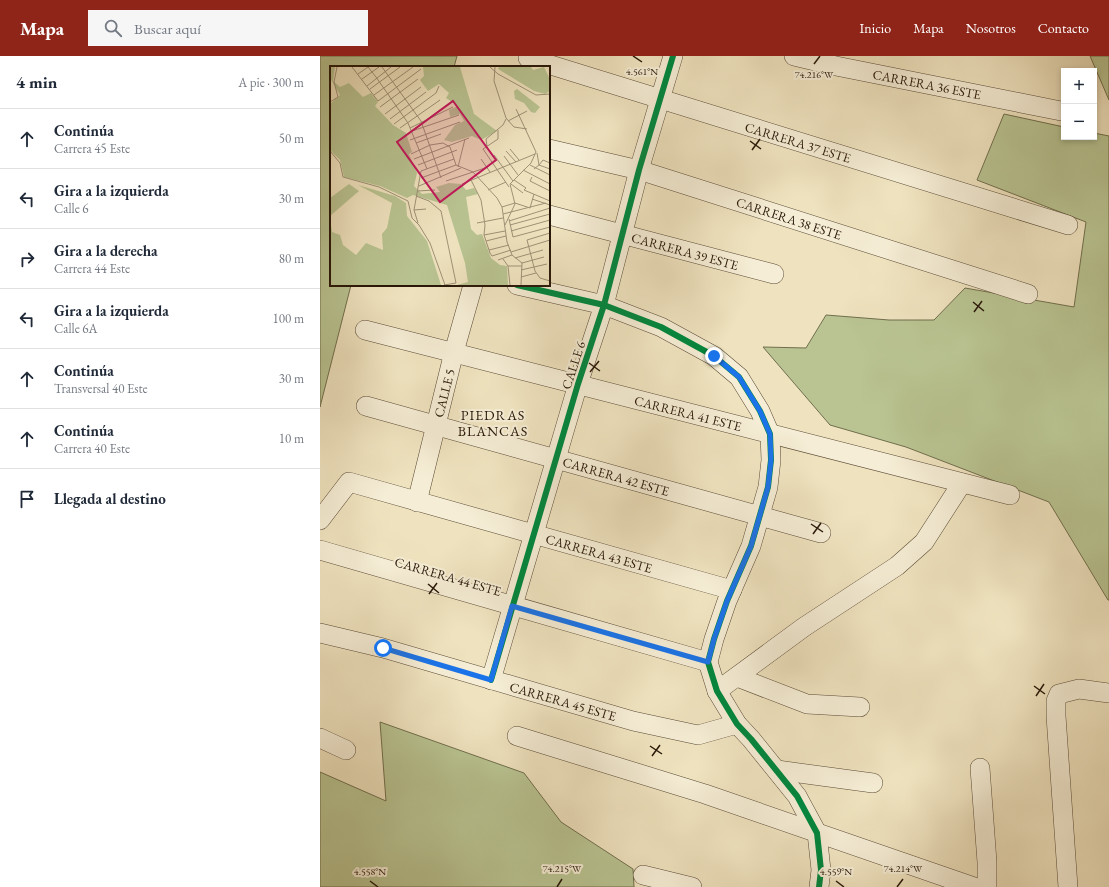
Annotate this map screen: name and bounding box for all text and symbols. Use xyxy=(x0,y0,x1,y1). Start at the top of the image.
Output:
search box xyxy=(88,10,368,46)
text: Mapa xyxy=(20,16,64,41)
icon: search xyxy=(102,17,124,39)
text: Buscar aquí xyxy=(134,19,201,38)
text: Inicio xyxy=(860,19,891,37)
text: Mapa xyxy=(913,19,944,37)
text: Nosotros xyxy=(966,19,1016,37)
text: Contacto xyxy=(1038,19,1089,37)
text: 4.561°N xyxy=(626,65,658,78)
inset map xyxy=(330,66,550,286)
street label: CARRERA 36 ESTE xyxy=(871,66,983,103)
text: 74.216°W xyxy=(795,68,834,81)
map controls xyxy=(1061,68,1097,140)
button: + xyxy=(1061,68,1097,104)
text: 4 min xyxy=(16,71,57,93)
text: A pie · 300 m xyxy=(238,74,304,91)
button: − xyxy=(1061,104,1097,140)
street label: CARRERA 37 ESTE xyxy=(743,118,853,167)
text: Continúa xyxy=(54,121,114,140)
icon: ahead xyxy=(16,128,38,150)
text: 50 m xyxy=(279,130,304,147)
text: Carrera 45 Este xyxy=(54,140,130,157)
text: Gira a la izquierda xyxy=(54,181,169,200)
icon: left xyxy=(16,188,38,210)
text: 30 m xyxy=(279,190,304,207)
street label: CARRERA 38 ESTE xyxy=(734,193,844,244)
text: Calle 6 xyxy=(54,200,89,217)
street label: CARRERA 39 ESTE xyxy=(630,229,740,274)
text: Gira a la derecha xyxy=(54,241,158,260)
icon: right xyxy=(16,248,38,270)
text: 80 m xyxy=(279,250,304,267)
text: Carrera 44 Este xyxy=(54,260,130,277)
text: Gira a la izquierda xyxy=(54,301,169,320)
icon: left xyxy=(16,308,38,330)
text: 100 m xyxy=(273,310,304,327)
text: Calle 6A xyxy=(54,320,98,337)
street label: CALLE 6 xyxy=(558,339,589,391)
route end xyxy=(705,347,723,365)
text: Continúa xyxy=(54,361,114,380)
street label: CALLE 5 xyxy=(430,367,459,419)
icon: ahead xyxy=(16,368,38,390)
text: 30 m xyxy=(279,370,304,387)
text: Transversal 40 Este xyxy=(54,380,148,397)
street label: CARRERA 41 ESTE xyxy=(632,392,743,435)
district label: PIEDRAS BLANCAS xyxy=(458,406,528,440)
text: Continúa xyxy=(54,421,114,440)
icon: ahead xyxy=(16,428,38,450)
text: 10 m xyxy=(279,430,304,447)
text: Carrera 40 Este xyxy=(54,440,130,457)
street label: CARRERA 42 ESTE xyxy=(561,453,671,500)
icon: arrive xyxy=(16,488,38,510)
text: Llegada al destino xyxy=(54,489,166,508)
street label: CARRERA 43 ESTE xyxy=(544,530,654,577)
street label: CARRERA 44 ESTE xyxy=(393,553,503,600)
route start xyxy=(374,639,392,657)
street label: CARRERA 45 ESTE xyxy=(508,678,618,725)
text: 74.215°W xyxy=(543,862,582,875)
text: 74.214°W xyxy=(884,862,923,875)
text: 4.558°N xyxy=(354,865,386,878)
text: 4.559°N xyxy=(820,865,852,878)

